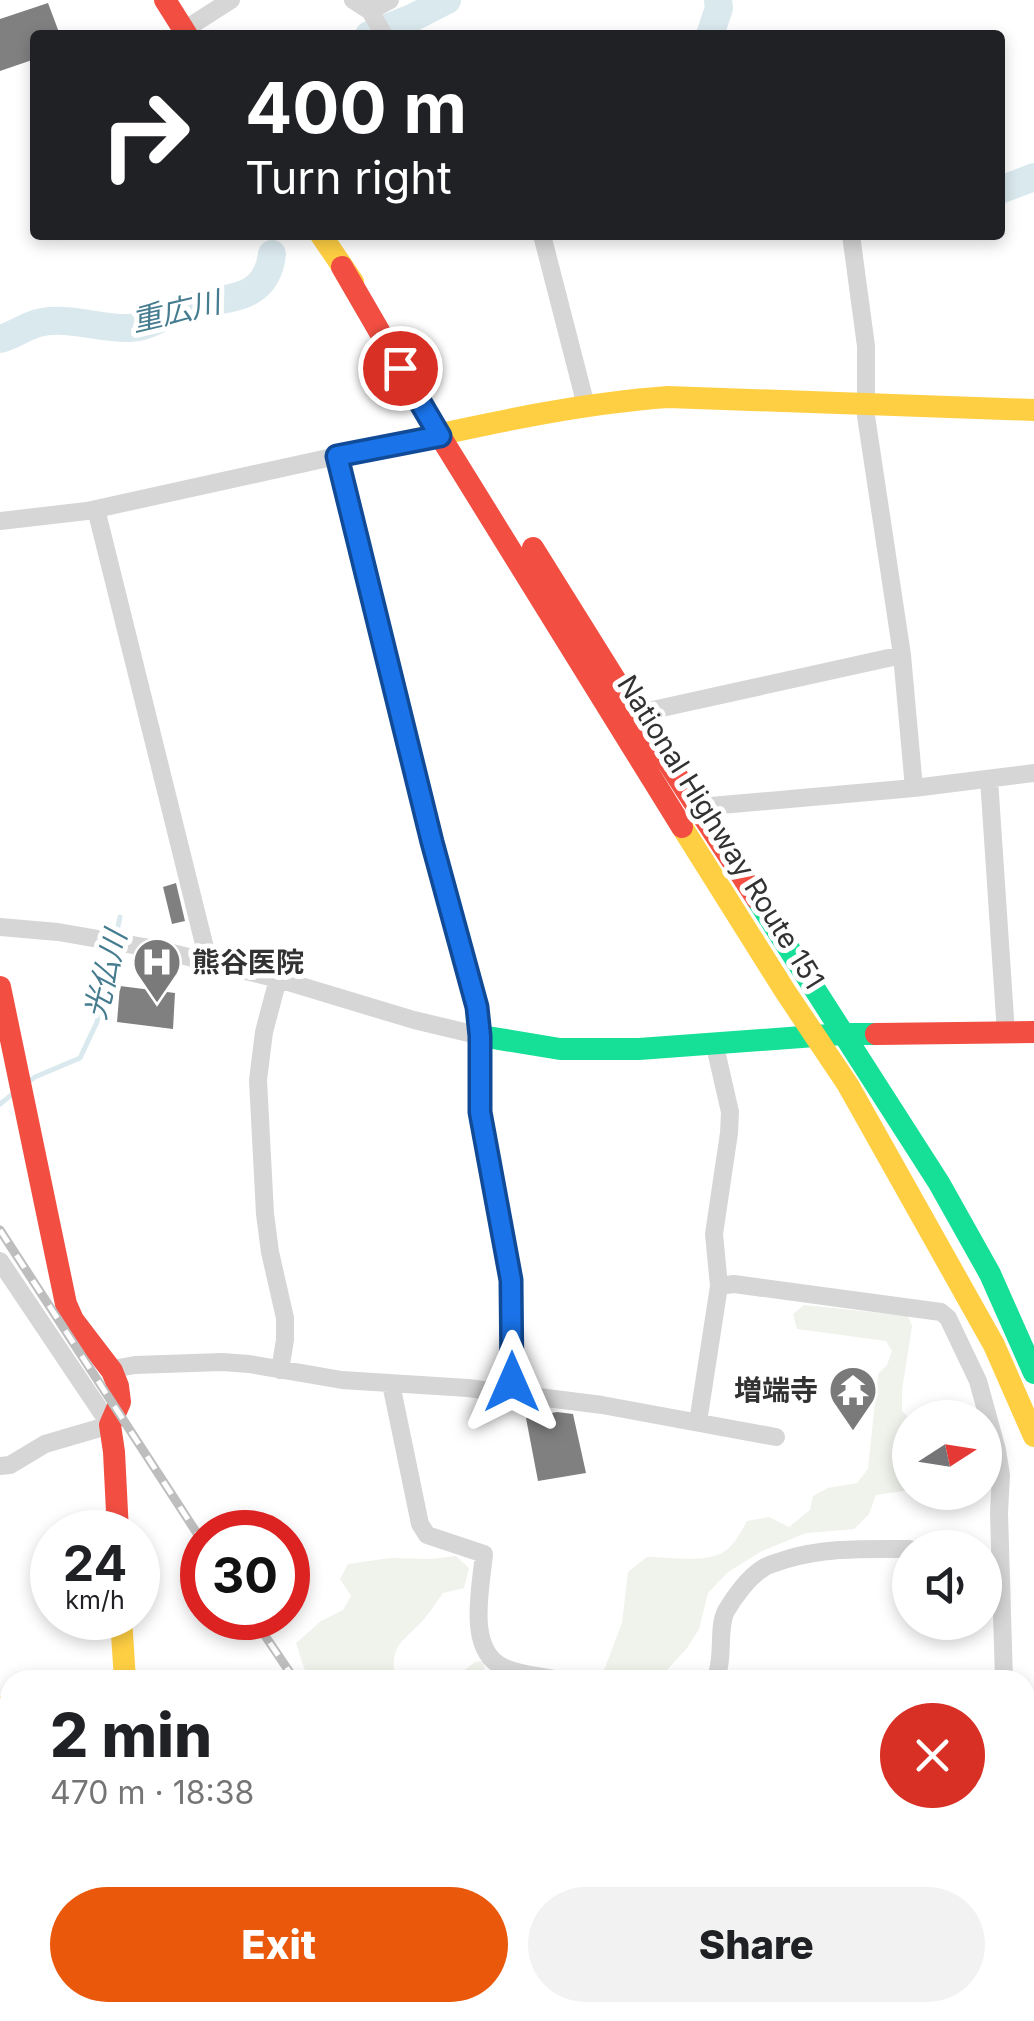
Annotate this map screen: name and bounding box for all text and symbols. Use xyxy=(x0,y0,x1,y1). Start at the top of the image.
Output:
text: 400 m xyxy=(245,65,467,150)
icon: right xyxy=(80,70,210,200)
text: Turn right xyxy=(245,150,452,205)
water label: 重広川 xyxy=(128,283,227,339)
pin xyxy=(358,326,443,411)
icon: arrive xyxy=(373,341,428,396)
street label: National Highway Route 151 xyxy=(610,669,832,995)
water label: 光仏川 xyxy=(77,924,134,1023)
hospital icon: 熊谷医院 xyxy=(131,936,183,1004)
place label: 熊谷医院 xyxy=(192,945,304,979)
position arrow xyxy=(460,1330,564,1434)
temple icon: 増端寺 xyxy=(827,1364,879,1432)
place label: 増端寺 xyxy=(734,1373,818,1407)
north arrow xyxy=(892,1400,1002,1510)
map controls xyxy=(892,1400,1002,1640)
speed limit sign: 30 xyxy=(180,1510,310,1640)
button: sound xyxy=(892,1530,1002,1640)
text: 24 xyxy=(63,1533,127,1593)
text: km/h xyxy=(65,1585,125,1615)
text: 2 min xyxy=(50,1699,212,1771)
button: close xyxy=(880,1703,985,1808)
text: 470 m · 18:38 xyxy=(50,1773,254,1812)
button: Exit xyxy=(50,1887,508,2002)
button: Share xyxy=(528,1887,985,2002)

